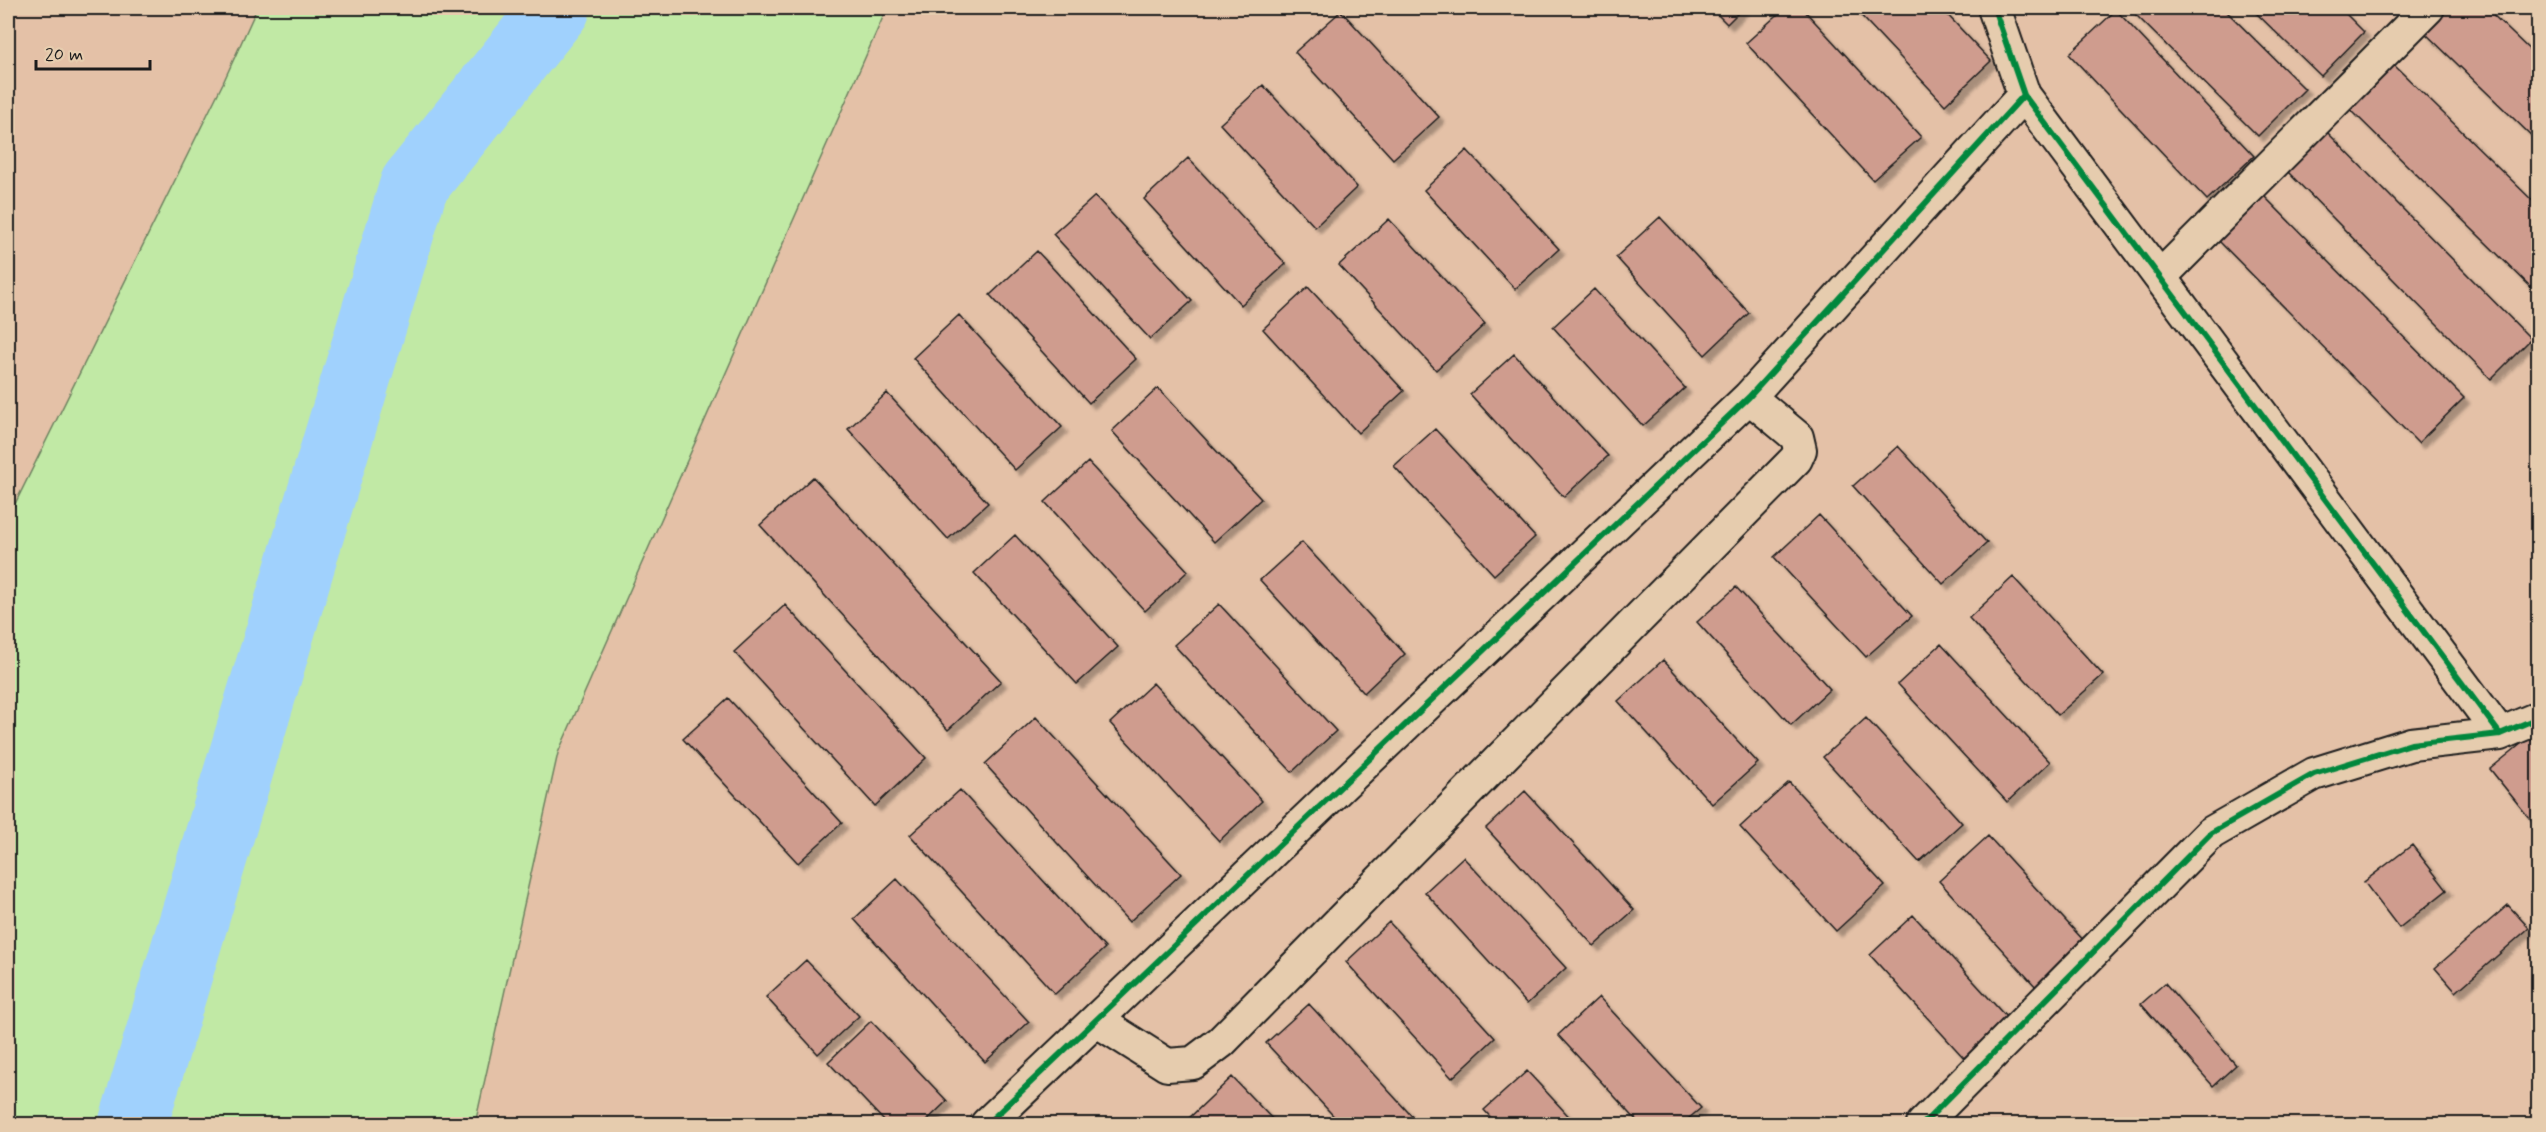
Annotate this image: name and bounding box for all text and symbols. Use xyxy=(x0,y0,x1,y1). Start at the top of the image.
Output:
scale bar xyxy=(36,33,150,71)
text: 20 m xyxy=(45,43,83,67)

